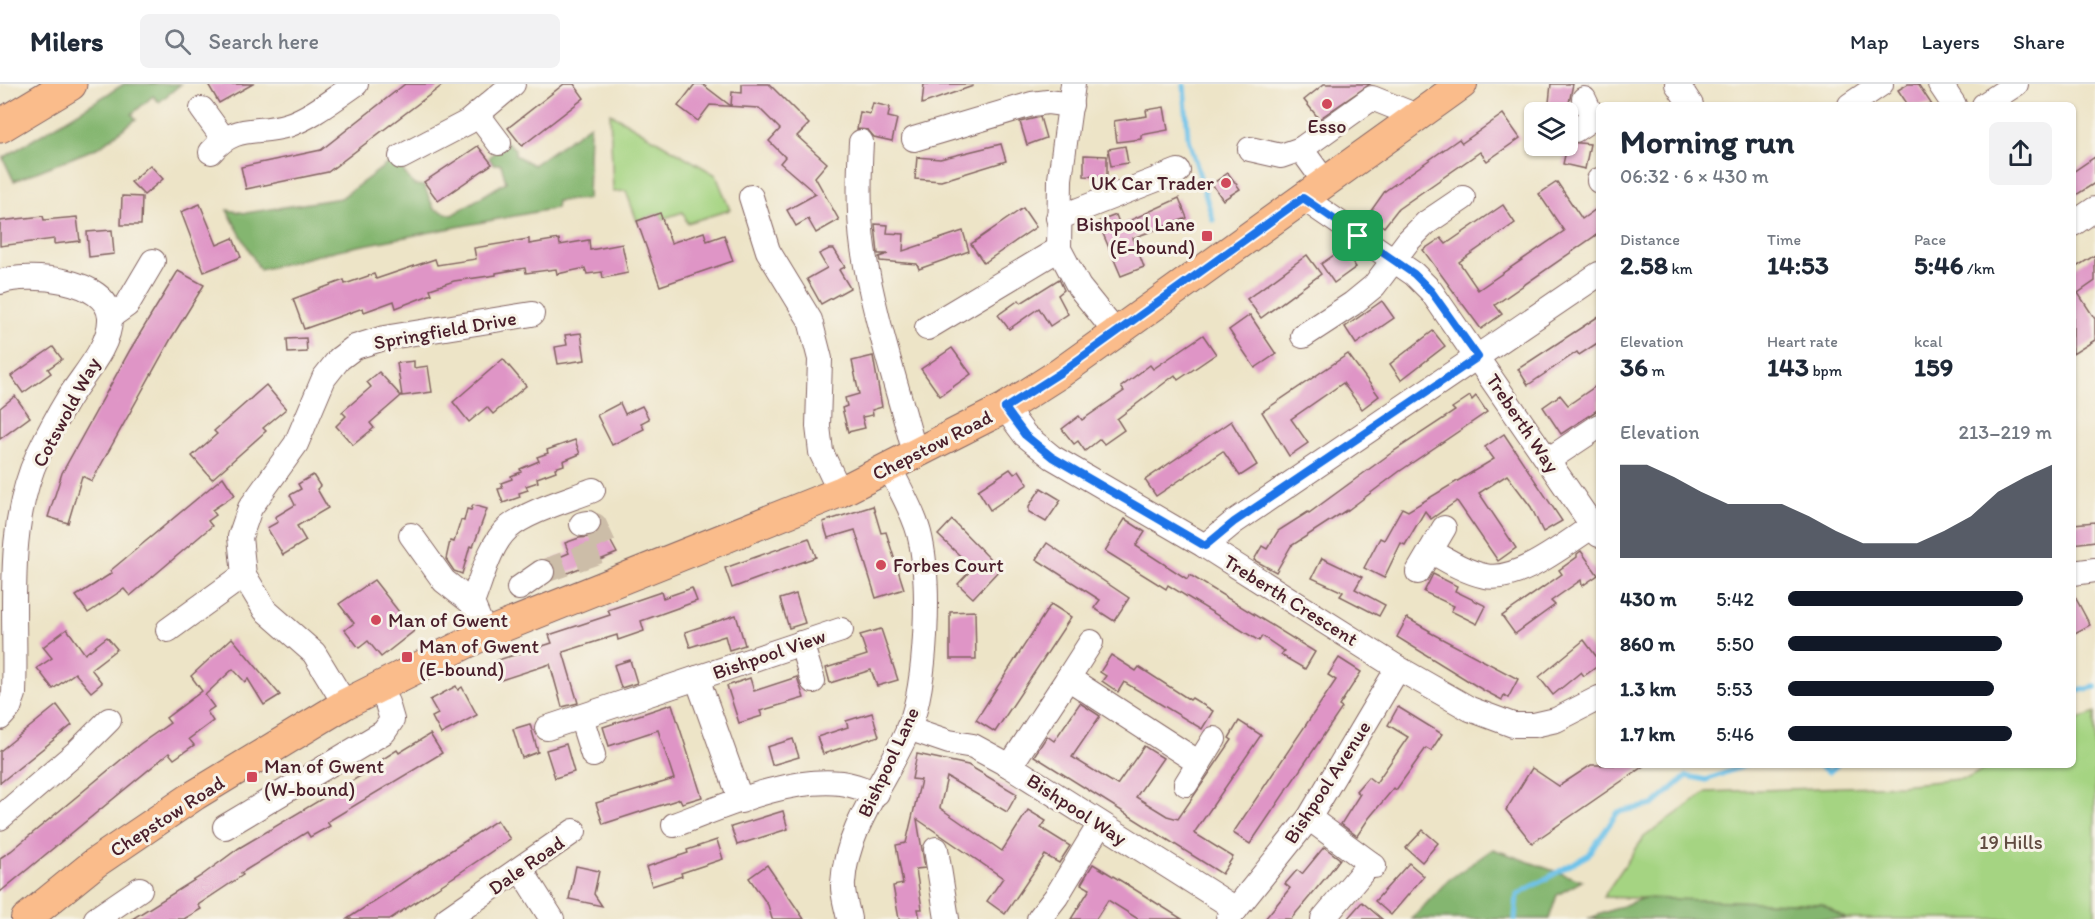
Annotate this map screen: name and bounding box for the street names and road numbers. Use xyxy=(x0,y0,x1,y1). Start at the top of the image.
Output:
street label: Springfield Drive xyxy=(372,306,518,354)
street label: Cotswold Way xyxy=(27,352,105,471)
street label: Treberth Way xyxy=(1481,369,1565,478)
street label: Chepstow Road xyxy=(868,404,996,486)
street label: Treberth Crescent xyxy=(1219,549,1363,651)
street label: Bishpool View xyxy=(709,623,829,685)
street label: Bishpool Lane xyxy=(852,703,924,821)
street label: Bishpool Avenue xyxy=(1278,716,1376,848)
street label: Bishpool Way xyxy=(1022,768,1132,851)
street label: Chepstow Road xyxy=(105,770,229,862)
street label: Dale Road xyxy=(483,830,569,900)

